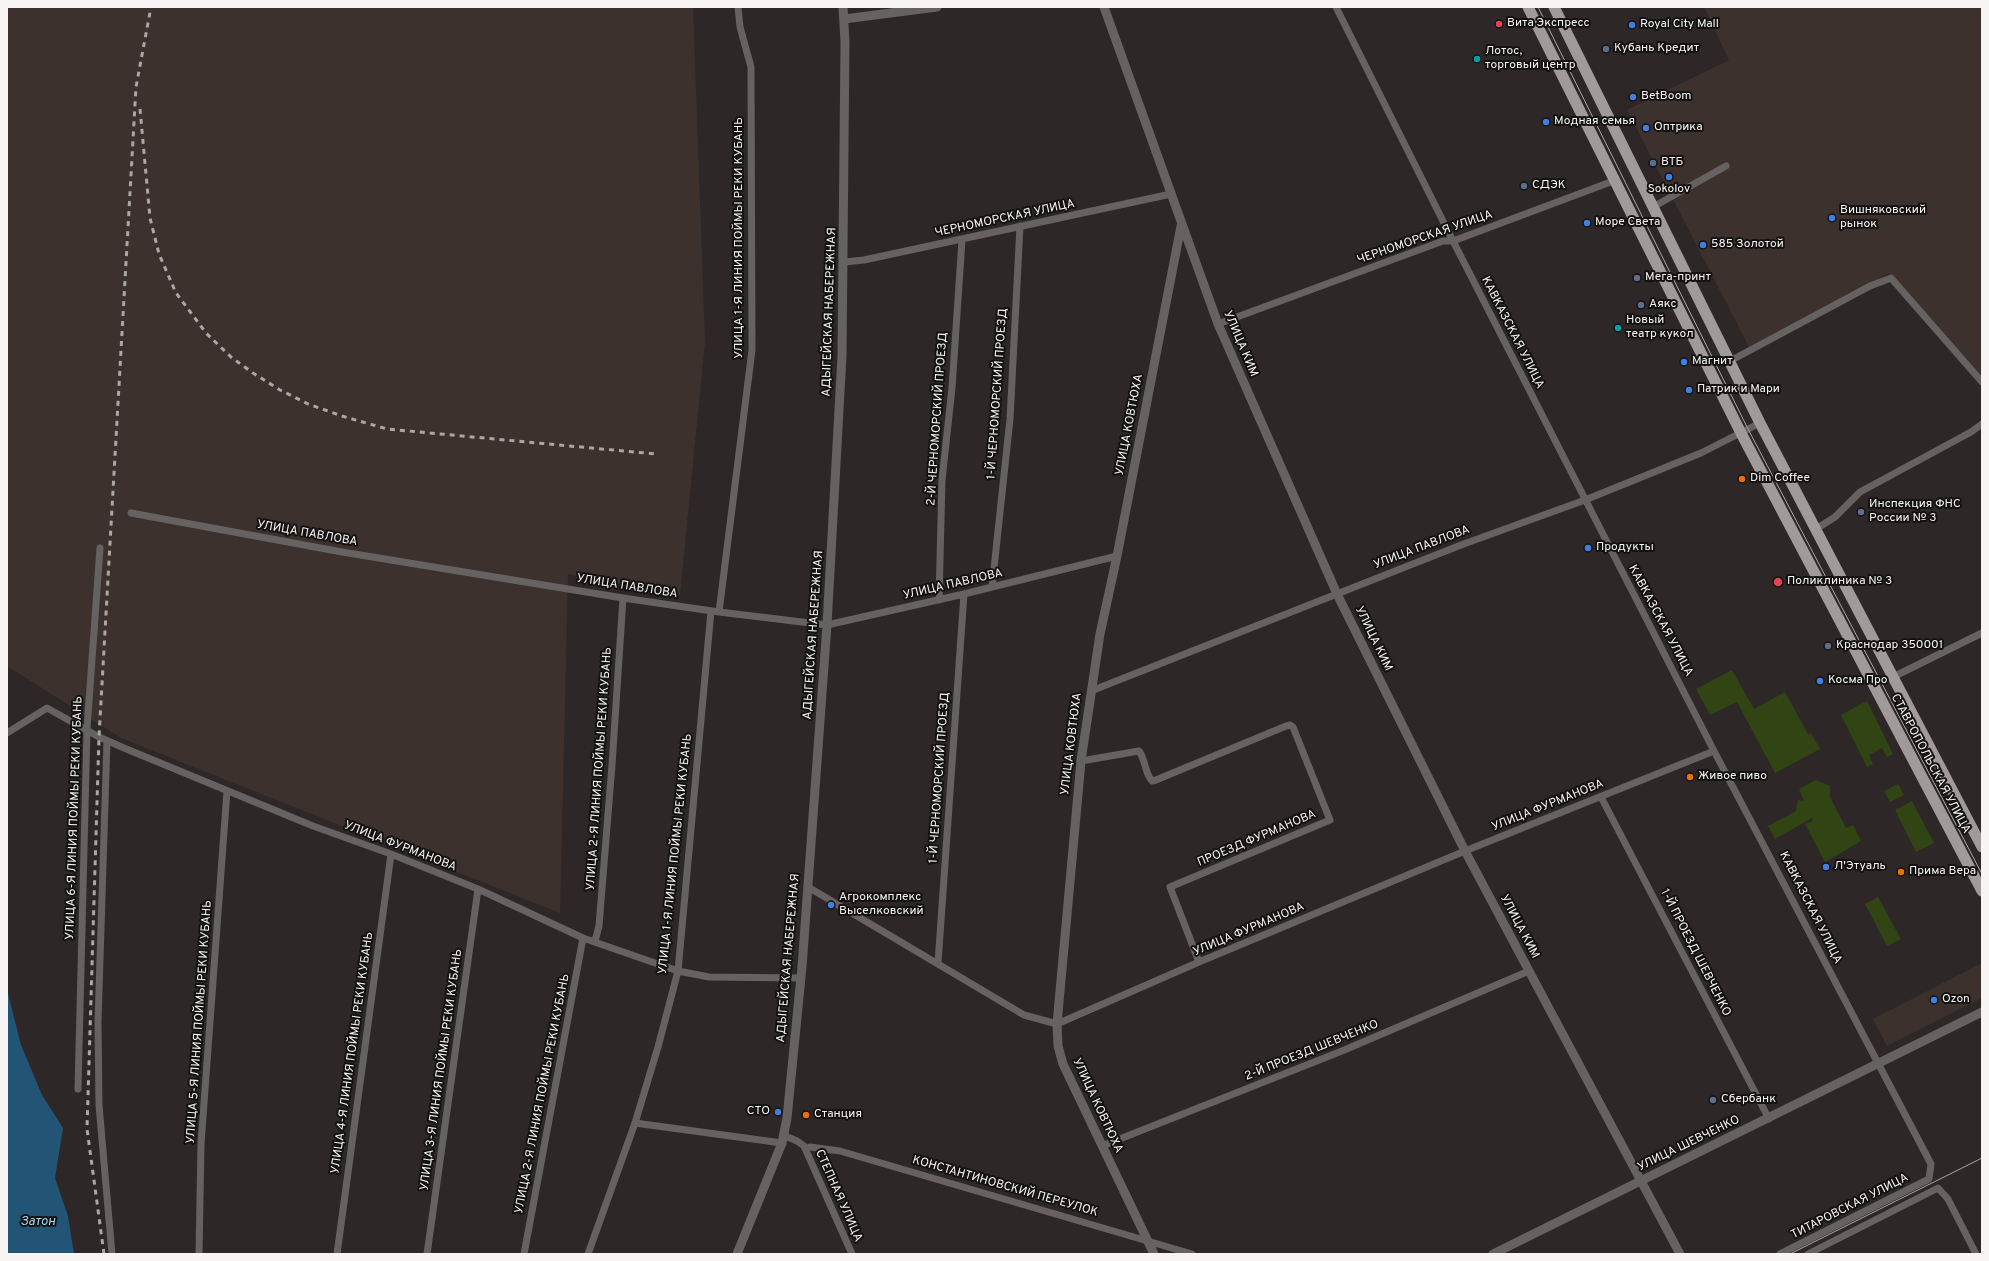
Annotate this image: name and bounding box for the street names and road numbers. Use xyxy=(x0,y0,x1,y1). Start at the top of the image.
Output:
street label: УЛИЦА 1-Я ЛИНИЯ ПОЙМЫ РЕКИ КУБАНЬ xyxy=(733,117,747,359)
street label: ЧЕРНОМОРСКАЯ УЛИЦА xyxy=(934,197,1076,241)
street label: ЧЕРНОМОРСКАЯ УЛИЦА xyxy=(1355,208,1495,268)
street label: АДЫГЕЙСКАЯ НАБЕРЕЖНАЯ xyxy=(820,227,840,397)
street label: КАВКАЗСКАЯ УЛИЦА xyxy=(1477,274,1547,392)
street label: 1-Й ЧЕРНОМОРСКИЙ ПРОЕЗД xyxy=(985,308,1011,480)
street label: УЛИЦА КИМ xyxy=(1220,309,1260,379)
street label: 2-Й ЧЕРНОМОРСКИЙ ПРОЕЗД xyxy=(925,332,951,506)
street label: УЛИЦА КОВТЮХА xyxy=(1113,373,1147,477)
street label: УЛИЦА ПАВЛОВА xyxy=(256,518,358,550)
street label: УЛИЦА ПАВЛОВА xyxy=(1372,523,1472,573)
street label: АДЫГЕЙСКАЯ НАБЕРЕЖНАЯ xyxy=(801,550,827,720)
street label: КАВКАЗСКАЯ УЛИЦА xyxy=(1625,563,1695,679)
street label: УЛИЦА ПАВЛОВА xyxy=(902,567,1004,603)
street label: УЛИЦА ПАВЛОВА xyxy=(576,572,678,602)
street label: УЛИЦА КИМ xyxy=(1351,604,1395,674)
street label: УЛИЦА 2-Я ЛИНИЯ ПОЙМЫ РЕКИ КУБАНЬ xyxy=(584,647,616,891)
street label: 1-Й ЧЕРНОМОРСКИЙ ПРОЕЗД xyxy=(927,692,953,864)
street label: УЛИЦА КОВТЮХА xyxy=(1059,692,1085,796)
street label: СТАВРОПОЛЬСКАЯ УЛИЦА xyxy=(1887,692,1973,836)
street label: УЛИЦА 6-Я ЛИНИЯ ПОЙМЫ РЕКИ КУБАНЬ xyxy=(64,696,86,940)
street label: УЛИЦА 1-Я ЛИНИЯ ПОЙМЫ РЕКИ КУБАНЬ xyxy=(656,733,696,975)
street label: УЛИЦА ФУРМАНОВА xyxy=(1490,777,1606,835)
street label: ПРОЕЗД ФУРМАНОВА xyxy=(1196,807,1318,871)
street label: УЛИЦА ФУРМАНОВА xyxy=(342,819,458,875)
street label: КАВКАЗСКАЯ УЛИЦА xyxy=(1775,849,1845,967)
street label: АДЫГЕЙСКАЯ НАБЕРЕЖНАЯ xyxy=(774,873,804,1043)
street label: 1-Й ПРОЕЗД ШЕВЧЕНКО xyxy=(1657,887,1733,1019)
street label: УЛИЦА КИМ xyxy=(1496,893,1542,961)
street label: УЛИЦА 5-Я ЛИНИЯ ПОЙМЫ РЕКИ КУБАНЬ xyxy=(184,900,216,1144)
street label: УЛИЦА ФУРМАНОВА xyxy=(1191,900,1307,960)
street label: УЛИЦА 4-Я ЛИНИЯ ПОЙМЫ РЕКИ КУБАНЬ xyxy=(329,931,377,1175)
street label: УЛИЦА 3-Я ЛИНИЯ ПОЙМЫ РЕКИ КУБАНЬ xyxy=(418,948,466,1192)
street label: УЛИЦА 2-Я ЛИНИЯ ПОЙМЫ РЕКИ КУБАНЬ xyxy=(513,973,573,1215)
street label: 2-Й ПРОЕЗД ШЕВЧЕНКО xyxy=(1243,1018,1381,1084)
street label: УЛИЦА КОВТЮХА xyxy=(1069,1056,1125,1156)
street label: УЛИЦА ШЕВЧЕНКО xyxy=(1636,1113,1742,1175)
street label: СТЕПНАЯ УЛИЦА xyxy=(811,1148,865,1244)
street label: КОНСТАНТИНОВСКИЙ ПЕРЕУЛОК xyxy=(910,1154,1100,1220)
street label: ТИТАРОВСКАЯ УЛИЦА xyxy=(1789,1171,1911,1243)

